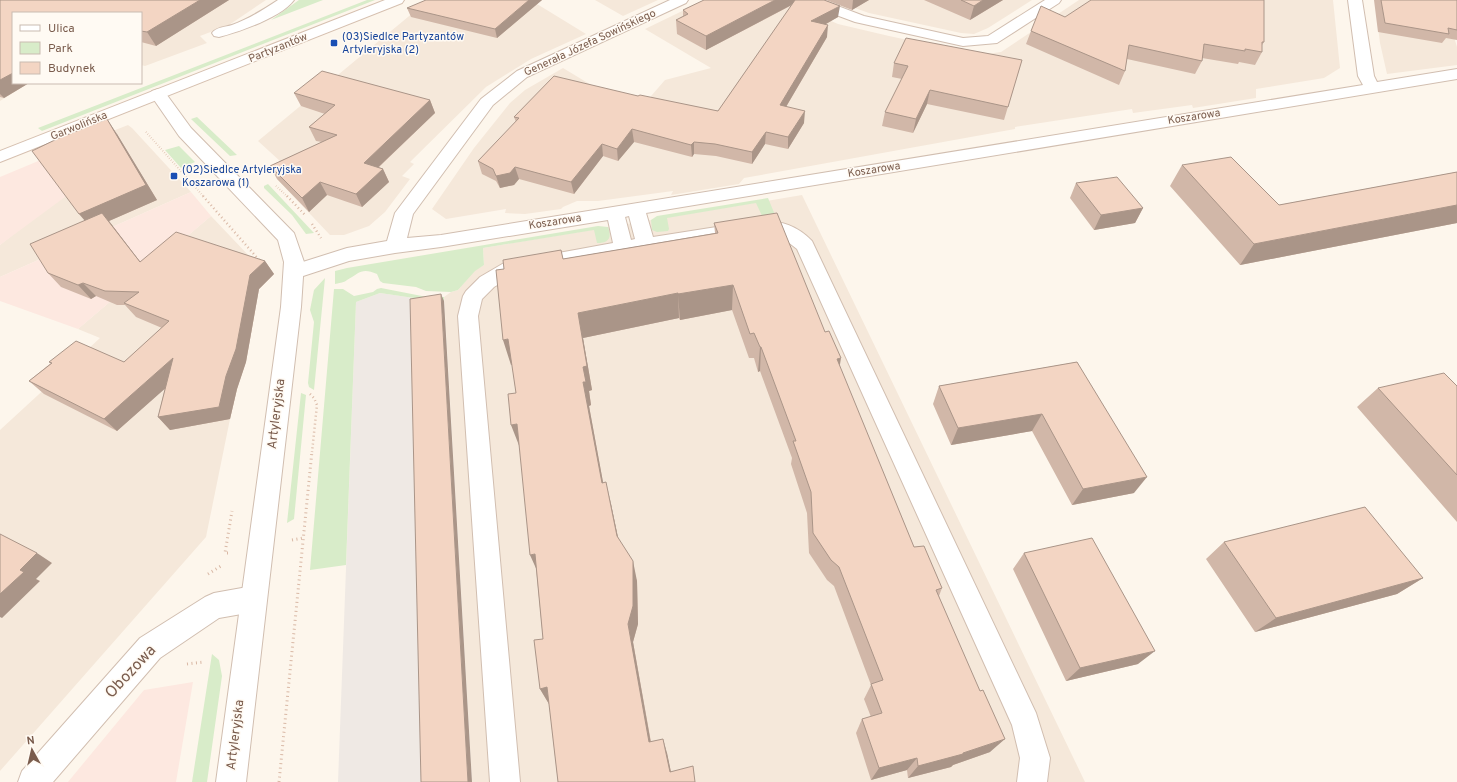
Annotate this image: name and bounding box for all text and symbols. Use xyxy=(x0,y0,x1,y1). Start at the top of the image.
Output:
street label: Generała Józefa Sowińskiego xyxy=(522,6,658,80)
legend xyxy=(12,12,142,84)
text: Ulica xyxy=(48,21,75,37)
street label: Partyzantów xyxy=(246,30,310,66)
place label: (03)Siedlce Partyzantów Artyleryjska (2) xyxy=(342,30,464,57)
marker: (03)Siedlce Partyzantów Artyleryjska (2) xyxy=(329,38,339,48)
text: Park xyxy=(48,41,73,57)
text: Budynek xyxy=(48,61,96,77)
street label: Koszarowa xyxy=(1167,106,1222,128)
street label: Garwolińska xyxy=(49,108,110,144)
street label: Koszarowa xyxy=(847,159,902,181)
place label: (02)Siedlce Artyleryjska Koszarowa (1) xyxy=(182,163,302,190)
marker: (02)Siedlce Artyleryjska Koszarowa (1) xyxy=(169,171,179,181)
street label: Koszarowa xyxy=(528,211,583,233)
street label: Artyleryjska xyxy=(265,378,289,450)
street label: Obozowa xyxy=(101,641,161,703)
street label: Artyleryjska xyxy=(224,699,248,771)
north arrow xyxy=(12,730,52,770)
text: N xyxy=(26,734,36,749)

